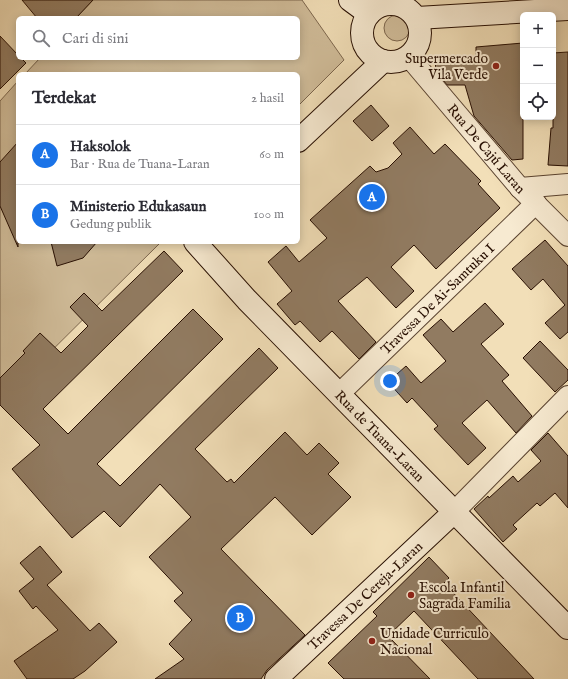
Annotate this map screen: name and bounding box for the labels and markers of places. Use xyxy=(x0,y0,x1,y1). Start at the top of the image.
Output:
place label: Supermercado Vila Verde xyxy=(405,50,489,84)
marker: Supermercado Vila Verde xyxy=(491,61,501,71)
pin: A xyxy=(359,182,385,212)
place label: Escola Infantil Sagrada Familia xyxy=(419,579,511,613)
marker: Escola Infantil Sagrada Familia xyxy=(406,590,416,600)
pin: B xyxy=(227,603,253,633)
place label: Unidade Curriculo Nacional xyxy=(380,625,489,659)
marker: Unidade Curriculo Nacional xyxy=(367,636,377,646)

